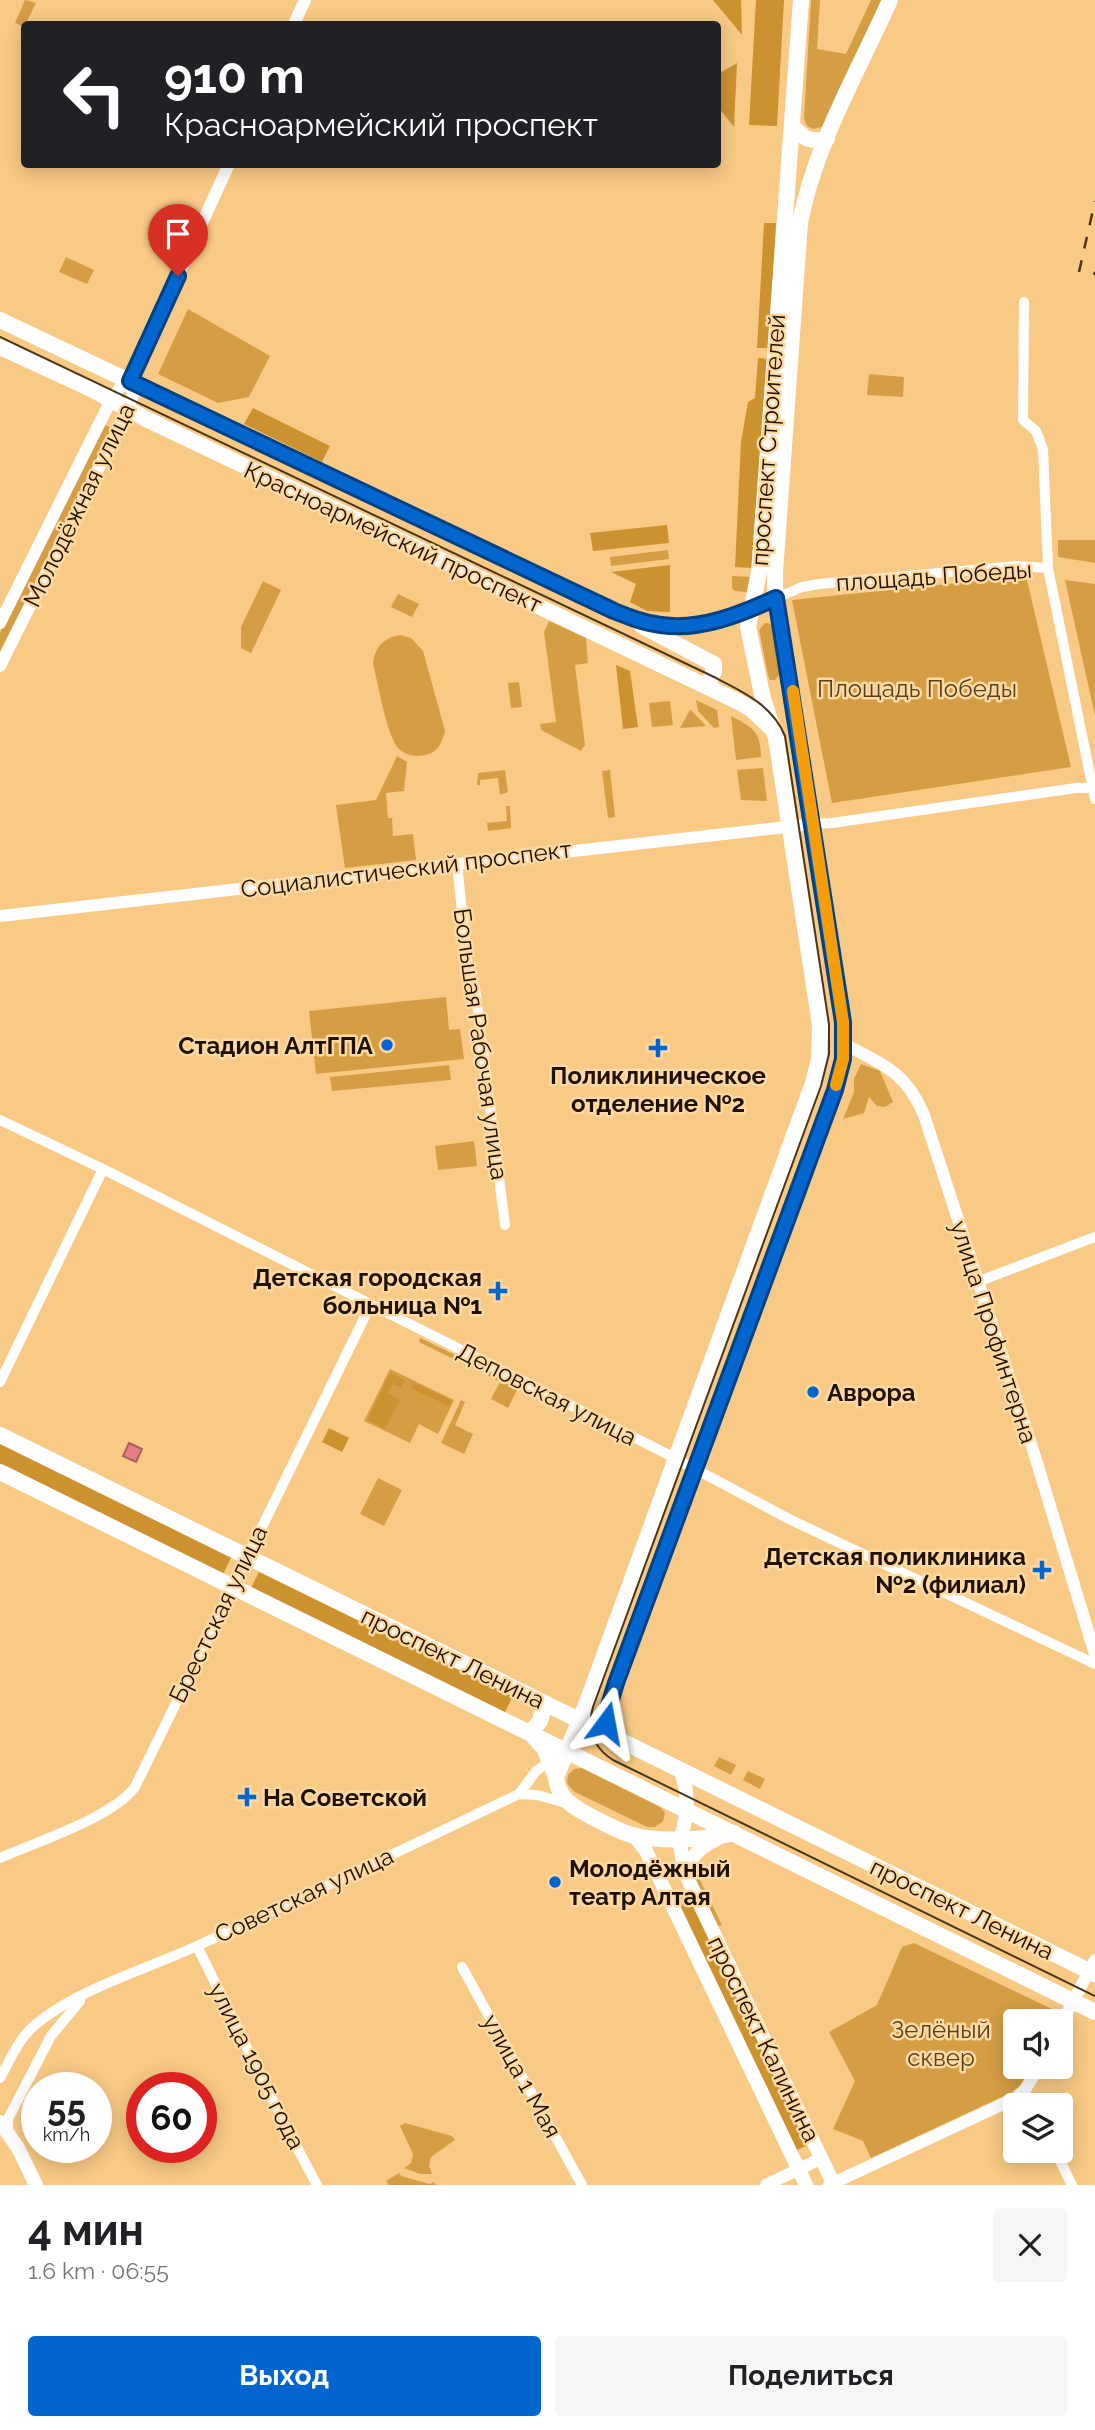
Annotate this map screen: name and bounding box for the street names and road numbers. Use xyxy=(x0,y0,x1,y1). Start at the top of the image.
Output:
street label: проспект Строителей xyxy=(745,313,791,567)
street label: Молодёжная улица xyxy=(17,398,141,612)
street label: Красноармейский проспект xyxy=(239,455,547,619)
street label: площадь Победы xyxy=(835,555,1033,597)
street label: Социалистический проспект xyxy=(239,834,574,904)
street label: Большая Рабочая улица xyxy=(448,906,514,1182)
street label: улица Профинтерна xyxy=(944,1217,1044,1447)
street label: Деповская улица xyxy=(453,1336,641,1452)
street label: Брестская улица xyxy=(163,1521,273,1707)
street label: проспект Ленина xyxy=(357,1601,549,1715)
street label: Советская улица xyxy=(210,1841,398,1949)
street label: проспект Ленина xyxy=(866,1852,1058,1966)
street label: проспект Калинина xyxy=(702,1931,826,2147)
street label: улица 1905 года xyxy=(202,1978,312,2154)
street label: улица 1 Мая xyxy=(476,2009,568,2143)

